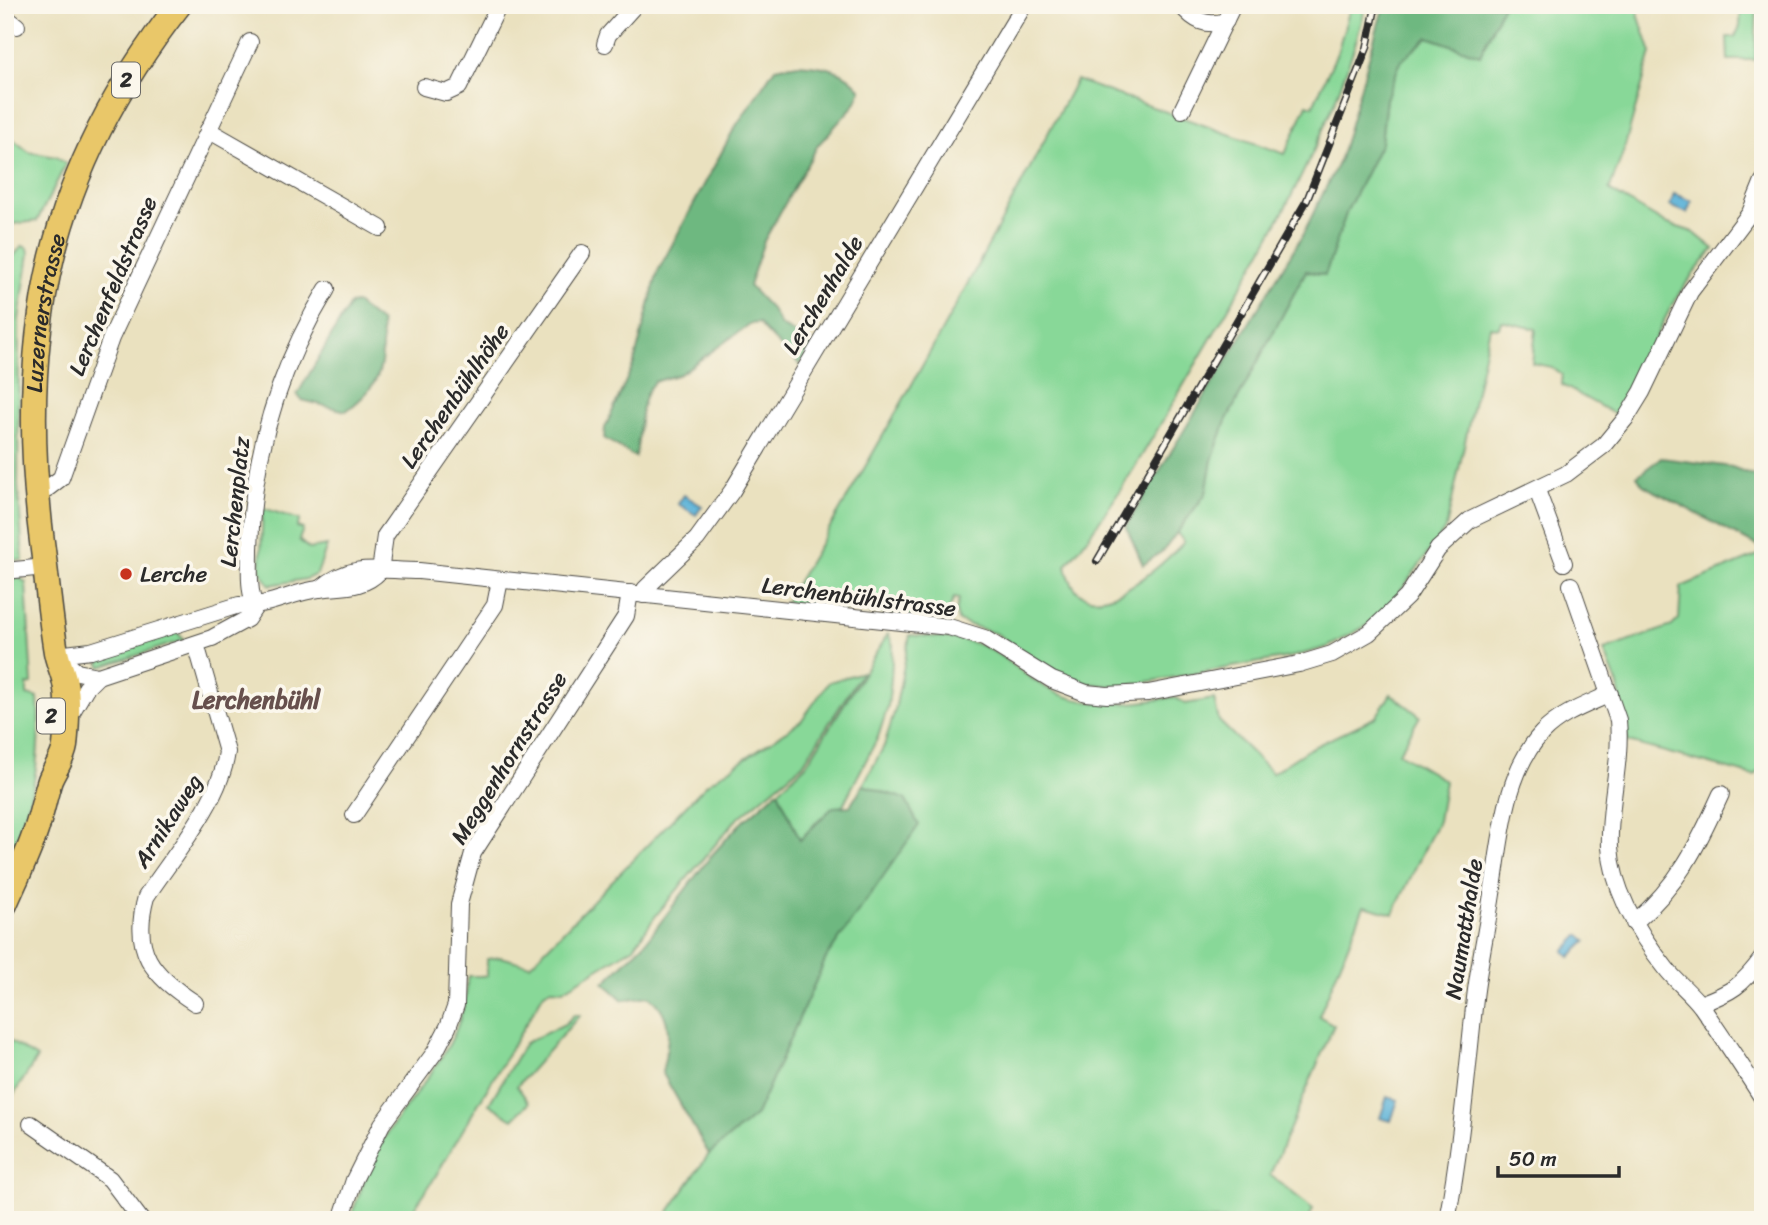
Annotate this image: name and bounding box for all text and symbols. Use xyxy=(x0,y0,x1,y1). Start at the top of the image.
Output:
road number: 2 xyxy=(112,62,140,98)
street label: Lerchenfeldstrasse xyxy=(57,189,169,382)
street label: Lerchenhalde xyxy=(771,227,875,363)
street label: Luzernerstrasse xyxy=(14,228,78,393)
street label: Lerchenbühlhöhe xyxy=(389,314,521,478)
street label: Lerchenplatz xyxy=(208,434,262,569)
place label: Lerche xyxy=(140,554,207,595)
street label: Lerchenbühlstrasse xyxy=(759,565,959,629)
marker: Lerche xyxy=(118,566,134,582)
street label: Meggenhornstrasse xyxy=(439,663,579,853)
district label: Lerchenbühl xyxy=(192,679,321,721)
road number: 2 xyxy=(37,698,65,734)
street label: Arnikaweg xyxy=(121,765,214,877)
street label: Naumatthalde xyxy=(1433,855,1495,1002)
scale bar xyxy=(1498,1134,1619,1178)
text: 50 m xyxy=(1509,1140,1557,1178)

